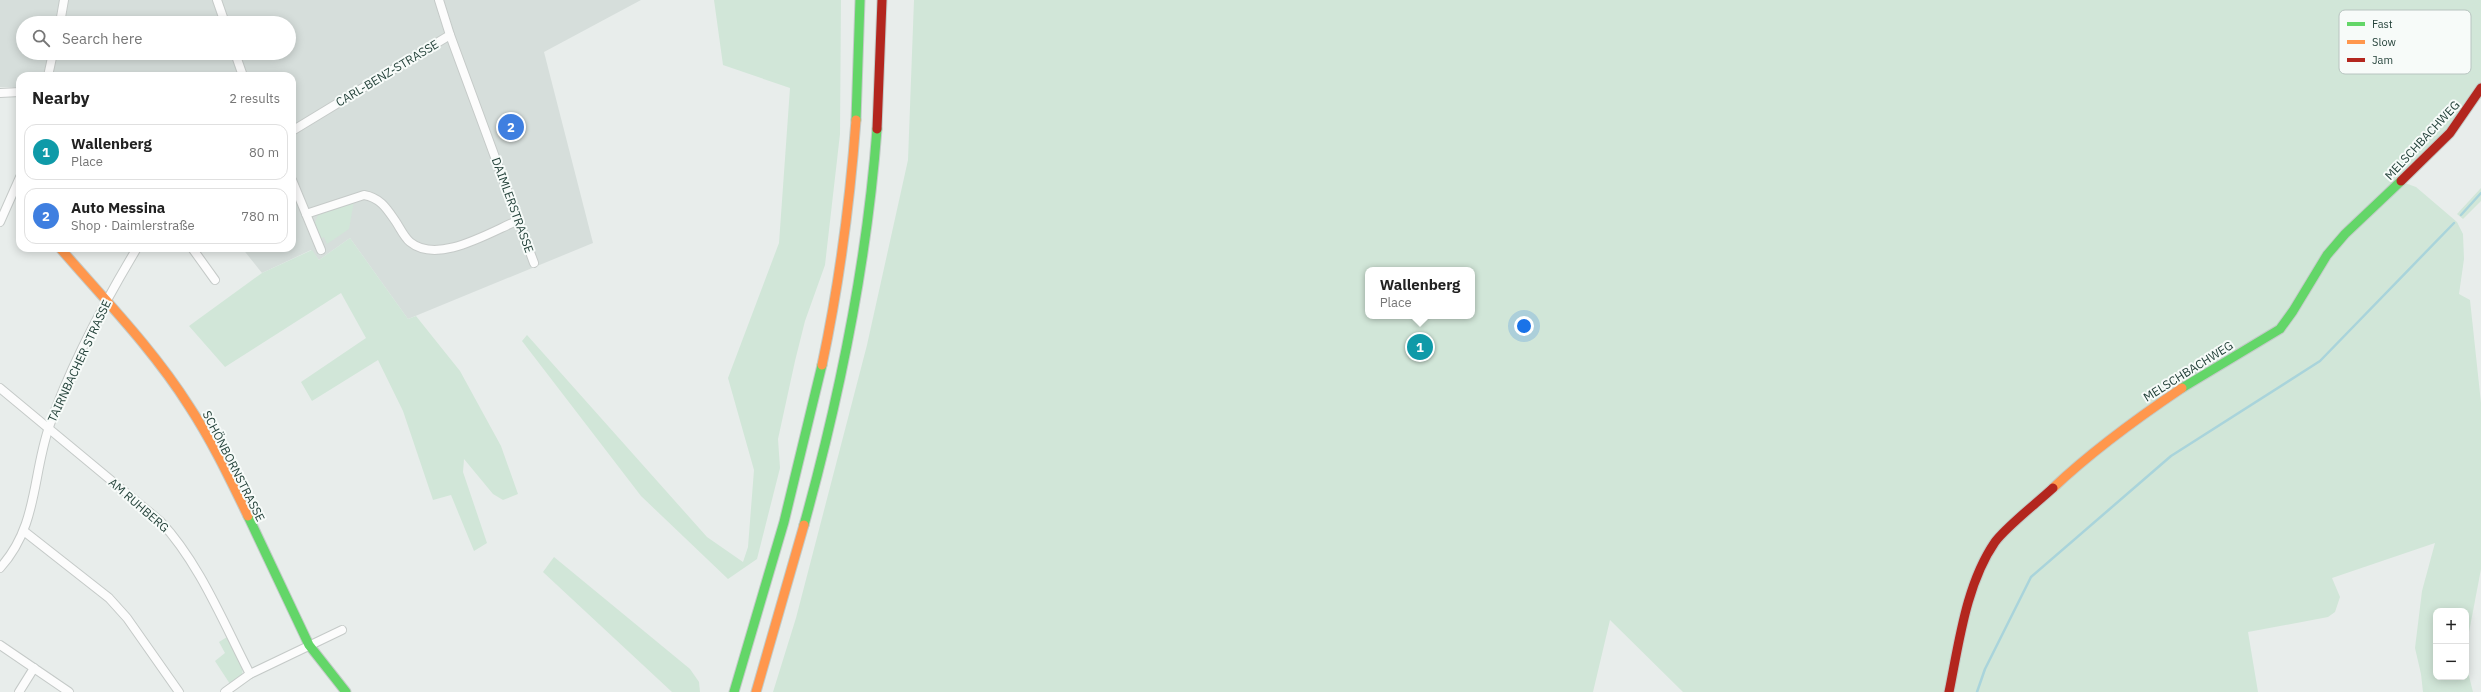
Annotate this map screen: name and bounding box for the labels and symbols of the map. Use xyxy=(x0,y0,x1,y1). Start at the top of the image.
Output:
legend xyxy=(2339,10,2471,74)
text: Fast xyxy=(2372,17,2393,31)
text: Slow xyxy=(2372,35,2396,49)
street label: CARL-BENZ-STRASSE xyxy=(333,36,441,110)
text: Jam xyxy=(2372,53,2393,67)
street label: MELSCHBACHWEG xyxy=(2381,97,2463,183)
pin: 2 xyxy=(498,112,524,142)
street label: DAIMLERSTRASSE xyxy=(489,155,537,255)
street label: TAIRNBACHER STRASSE xyxy=(44,297,114,425)
your location xyxy=(1514,316,1534,336)
pin: 1 xyxy=(1407,332,1433,362)
street label: MELSCHBACHWEG xyxy=(2140,337,2236,405)
street label: SCHÖNBORNSTRASSE xyxy=(200,408,268,524)
street label: AM RUHBERG xyxy=(106,475,172,535)

